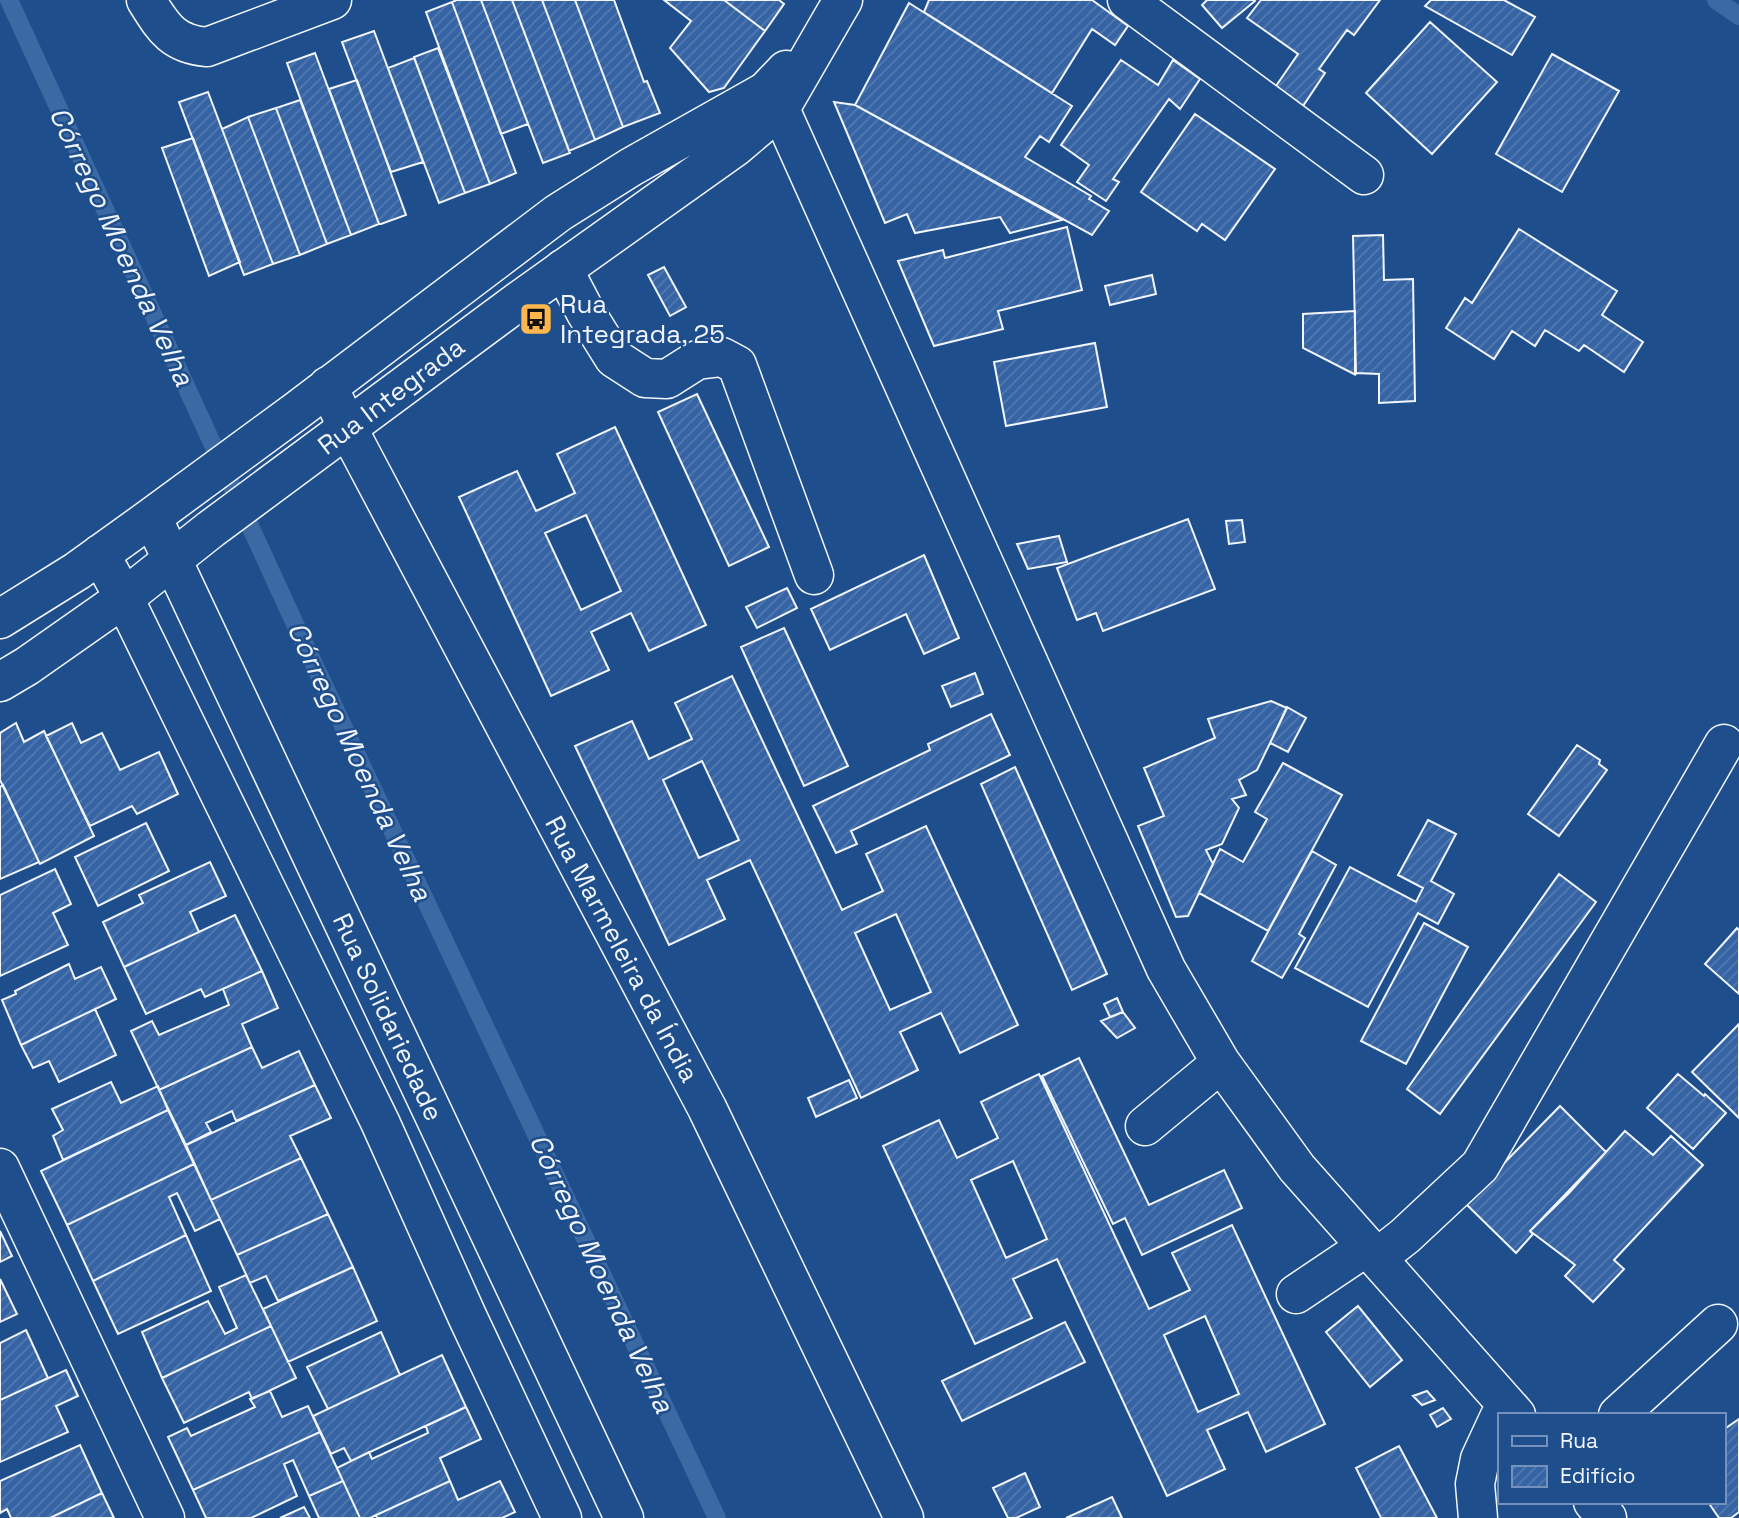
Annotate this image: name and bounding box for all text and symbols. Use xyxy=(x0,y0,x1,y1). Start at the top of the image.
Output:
water label: Córrego Moenda Velha xyxy=(41,101,203,392)
place label: Rua Integrada, 25 xyxy=(560,287,725,351)
bus stop icon: Rua Integrada, 25 xyxy=(517,300,555,338)
street label: Rua Integrada xyxy=(311,330,471,462)
water label: Córrego Moenda Velha xyxy=(279,616,441,907)
street label: Rua Marmeleira da Índia xyxy=(537,810,707,1088)
street label: Rua Solidariedade xyxy=(325,908,451,1126)
water label: Córrego Moenda Velha xyxy=(521,1128,683,1419)
legend xyxy=(1498,1413,1725,1504)
text: Rua xyxy=(1560,1427,1598,1454)
text: Edifício xyxy=(1560,1462,1636,1489)

